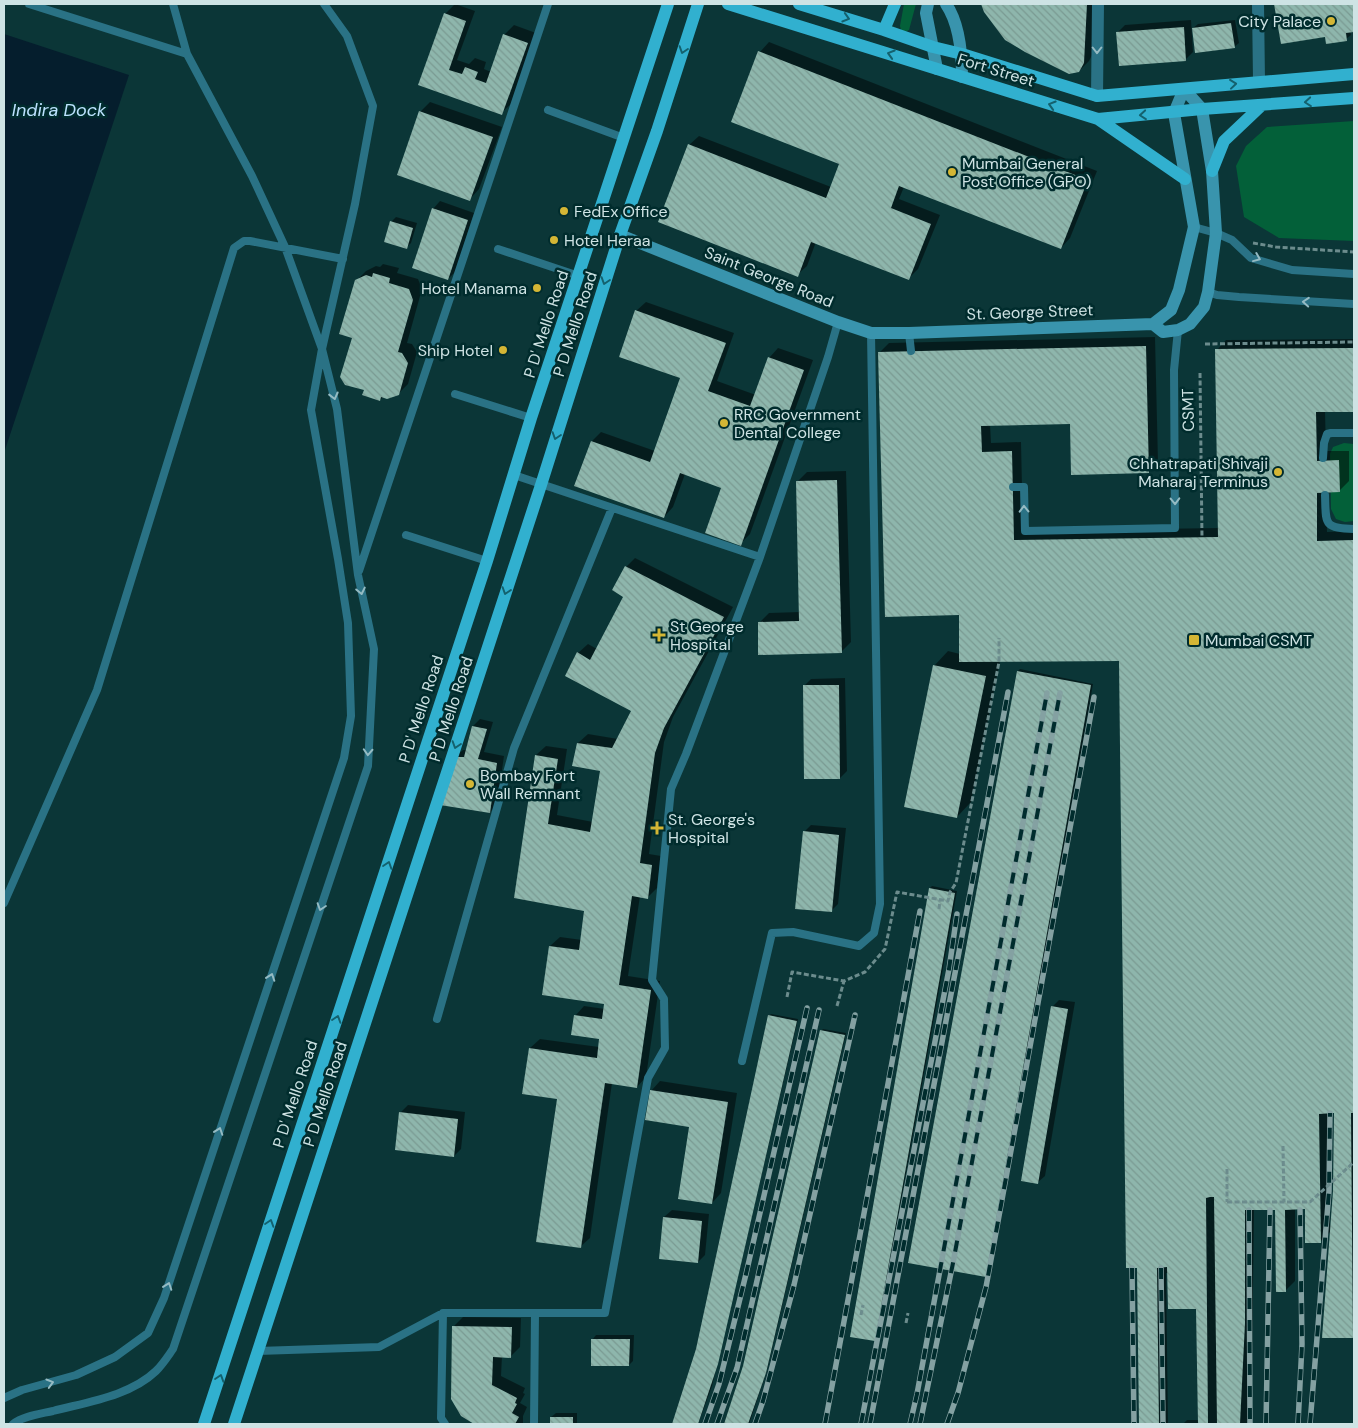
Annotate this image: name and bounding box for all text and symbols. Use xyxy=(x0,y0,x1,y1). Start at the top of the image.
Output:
place label: City Palace xyxy=(1238,11,1321,32)
one-way arrow xyxy=(841,12,850,22)
marker: City Palace xyxy=(1325,15,1337,27)
one-way arrow xyxy=(679,45,689,54)
one-way arrow xyxy=(1092,46,1102,54)
street label: Fort Street xyxy=(955,48,1037,92)
one-way arrow xyxy=(887,50,895,60)
one-way arrow xyxy=(1229,79,1237,90)
one-way arrow xyxy=(1303,97,1311,108)
water label: Indira Dock xyxy=(12,98,107,122)
one-way arrow xyxy=(1048,100,1056,110)
one-way arrow xyxy=(1139,110,1147,121)
place label: Mumbai General Post Office (GPO) xyxy=(962,153,1091,192)
marker: Mumbai General Post Office (GPO) xyxy=(946,166,958,178)
place label: FedEx Office xyxy=(574,201,668,222)
marker: FedEx Office xyxy=(558,205,570,217)
place label: Hotel Heraa xyxy=(564,230,650,251)
marker: Hotel Heraa xyxy=(548,234,560,246)
street label: Saint George Road xyxy=(701,242,837,312)
one-way arrow xyxy=(1251,252,1260,262)
street label: P D' Mello Road xyxy=(519,267,573,381)
street label: P D Mello Road xyxy=(548,269,602,379)
one-way arrow xyxy=(601,276,611,285)
place label: Hotel Manama xyxy=(421,278,527,299)
marker: Hotel Manama xyxy=(531,282,543,294)
one-way arrow xyxy=(1301,296,1309,307)
street label: St. George Street xyxy=(966,299,1094,325)
place label: Ship Hotel xyxy=(418,340,493,361)
marker: Ship Hotel xyxy=(497,344,509,356)
street label: CSMT xyxy=(1177,388,1199,432)
one-way arrow xyxy=(328,391,339,400)
place label: RRC Government Dental College xyxy=(734,404,861,443)
marker: RRC Government Dental College xyxy=(718,417,730,429)
one-way arrow xyxy=(552,431,562,440)
place label: Chhatrapati Shivaji Maharaj Terminus xyxy=(1129,453,1268,492)
marker: Chhatrapati Shivaji Maharaj Terminus xyxy=(1272,466,1284,478)
one-way arrow xyxy=(1170,498,1180,505)
one-way arrow xyxy=(1019,505,1029,512)
one-way arrow xyxy=(502,586,512,594)
one-way arrow xyxy=(355,587,366,596)
place label: St George Hospital xyxy=(670,616,744,655)
marker: St George Hospital xyxy=(652,628,666,642)
place label: Mumbai CSMT xyxy=(1205,630,1312,651)
marker: Mumbai CSMT xyxy=(1187,633,1201,647)
street label: P D' Mello Road xyxy=(394,652,448,766)
street label: P D Mello Road xyxy=(424,654,478,764)
one-way arrow xyxy=(452,740,462,749)
one-way arrow xyxy=(363,749,374,757)
place label: Bombay Fort Wall Remnant xyxy=(480,765,581,804)
marker: Bombay Fort Wall Remnant xyxy=(464,778,476,790)
place label: St. George's Hospital xyxy=(668,809,755,848)
marker: St. George's Hospital xyxy=(650,821,664,835)
one-way arrow xyxy=(382,861,392,869)
one-way arrow xyxy=(316,902,326,911)
one-way arrow xyxy=(265,974,275,982)
one-way arrow xyxy=(331,1015,341,1024)
street label: P D' Mello Road xyxy=(268,1037,322,1151)
street label: P D Mello Road xyxy=(298,1039,352,1149)
one-way arrow xyxy=(214,1128,224,1136)
one-way arrow xyxy=(264,1220,274,1228)
one-way arrow xyxy=(162,1282,172,1290)
one-way arrow xyxy=(214,1374,224,1383)
one-way arrow xyxy=(45,1379,53,1389)

